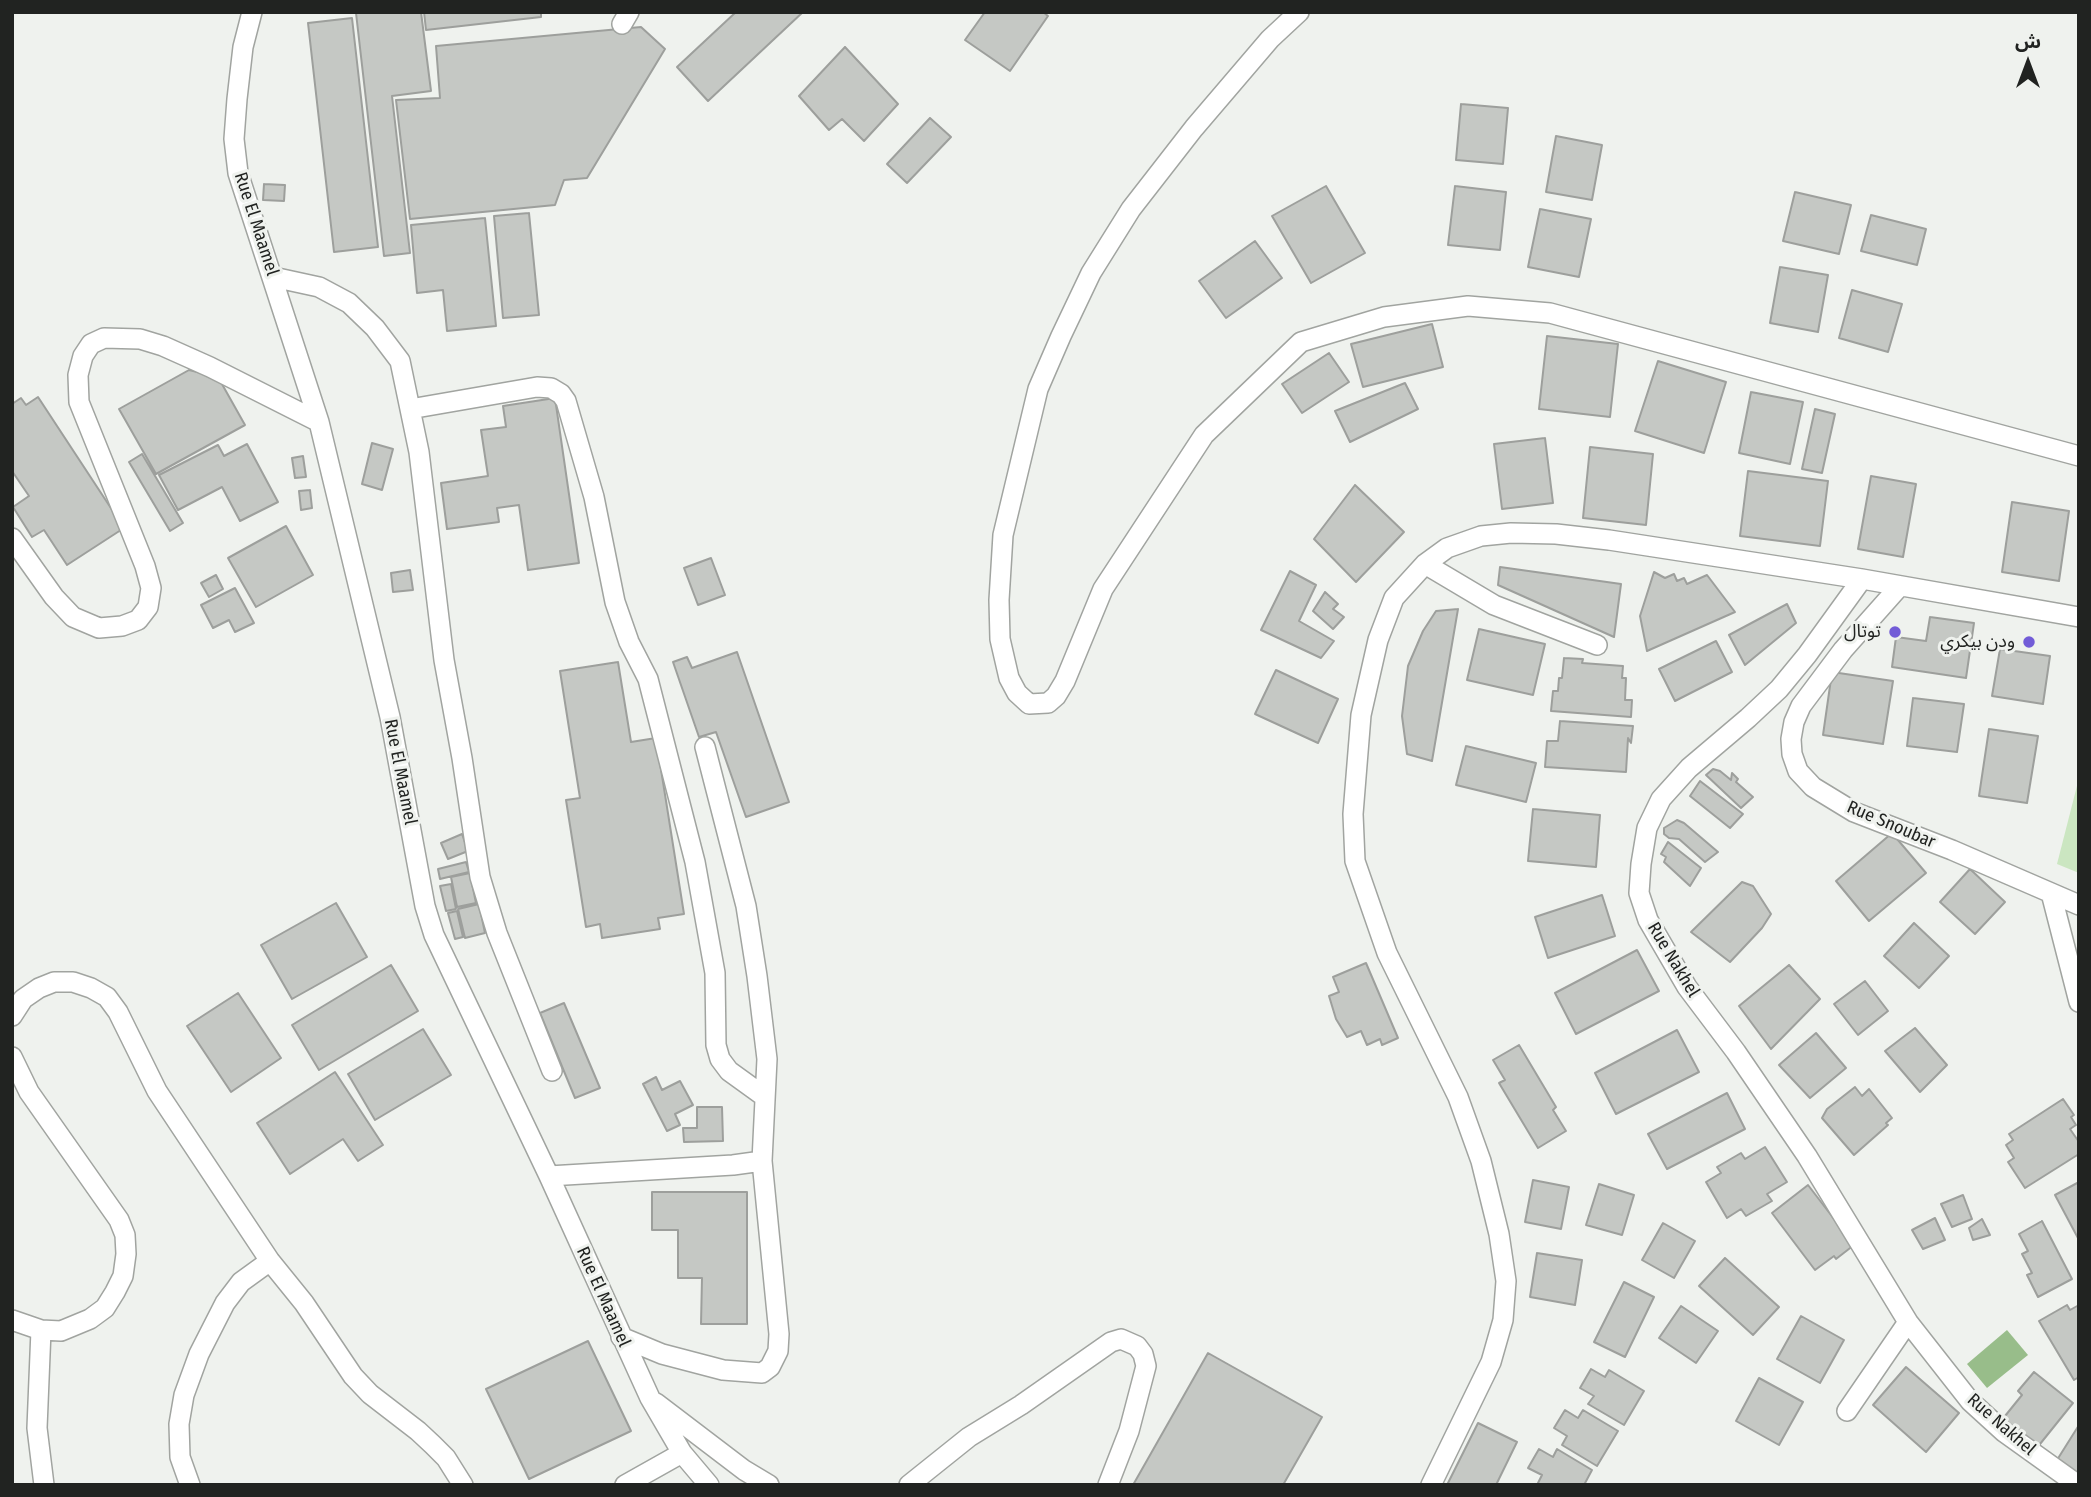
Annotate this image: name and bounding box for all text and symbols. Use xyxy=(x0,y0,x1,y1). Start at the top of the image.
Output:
north arrow xyxy=(1993,28,2063,98)
text: ش xyxy=(2015,30,2041,53)
street label: Rue El Maamel xyxy=(229,170,283,278)
place label: توتال xyxy=(1844,621,1881,643)
marker: توتال xyxy=(1887,624,1903,640)
place label: ودن بيكري xyxy=(1940,631,2015,653)
marker: ودن بيكري xyxy=(2021,634,2037,650)
street label: Rue El Maamel xyxy=(379,717,421,827)
street label: Rue Snoubar xyxy=(1843,797,1939,853)
street label: Rue Nakhel xyxy=(1642,919,1704,1001)
street label: Rue El Maamel xyxy=(571,1244,635,1350)
street label: Rue Nakhel xyxy=(1962,1389,2040,1461)

